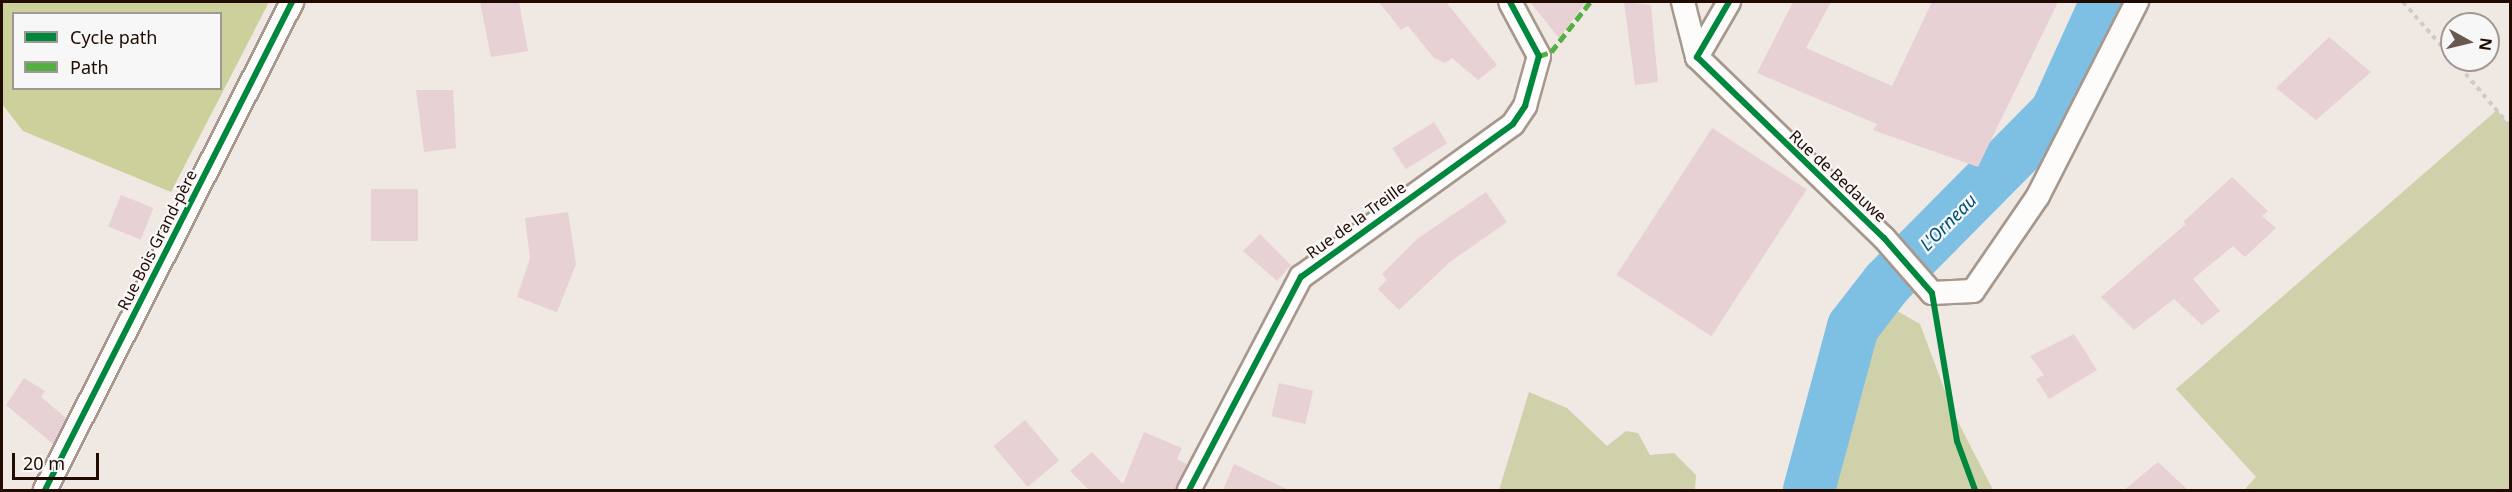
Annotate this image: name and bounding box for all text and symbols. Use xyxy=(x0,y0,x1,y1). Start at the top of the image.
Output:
legend xyxy=(12,12,222,90)
north arrow xyxy=(2440,12,2500,72)
text: Cycle path xyxy=(70,25,157,49)
text: N xyxy=(2474,36,2498,52)
text: Path xyxy=(70,55,109,79)
street label: Rue de Bedauwe xyxy=(1785,126,1891,226)
street label: Rue Bois Grand-père xyxy=(113,167,201,313)
street label: Rue de la Treille xyxy=(1303,178,1409,262)
water label: L'Orneau xyxy=(1915,189,1981,255)
scale bar xyxy=(15,441,102,479)
text: 20 m xyxy=(23,451,65,475)

